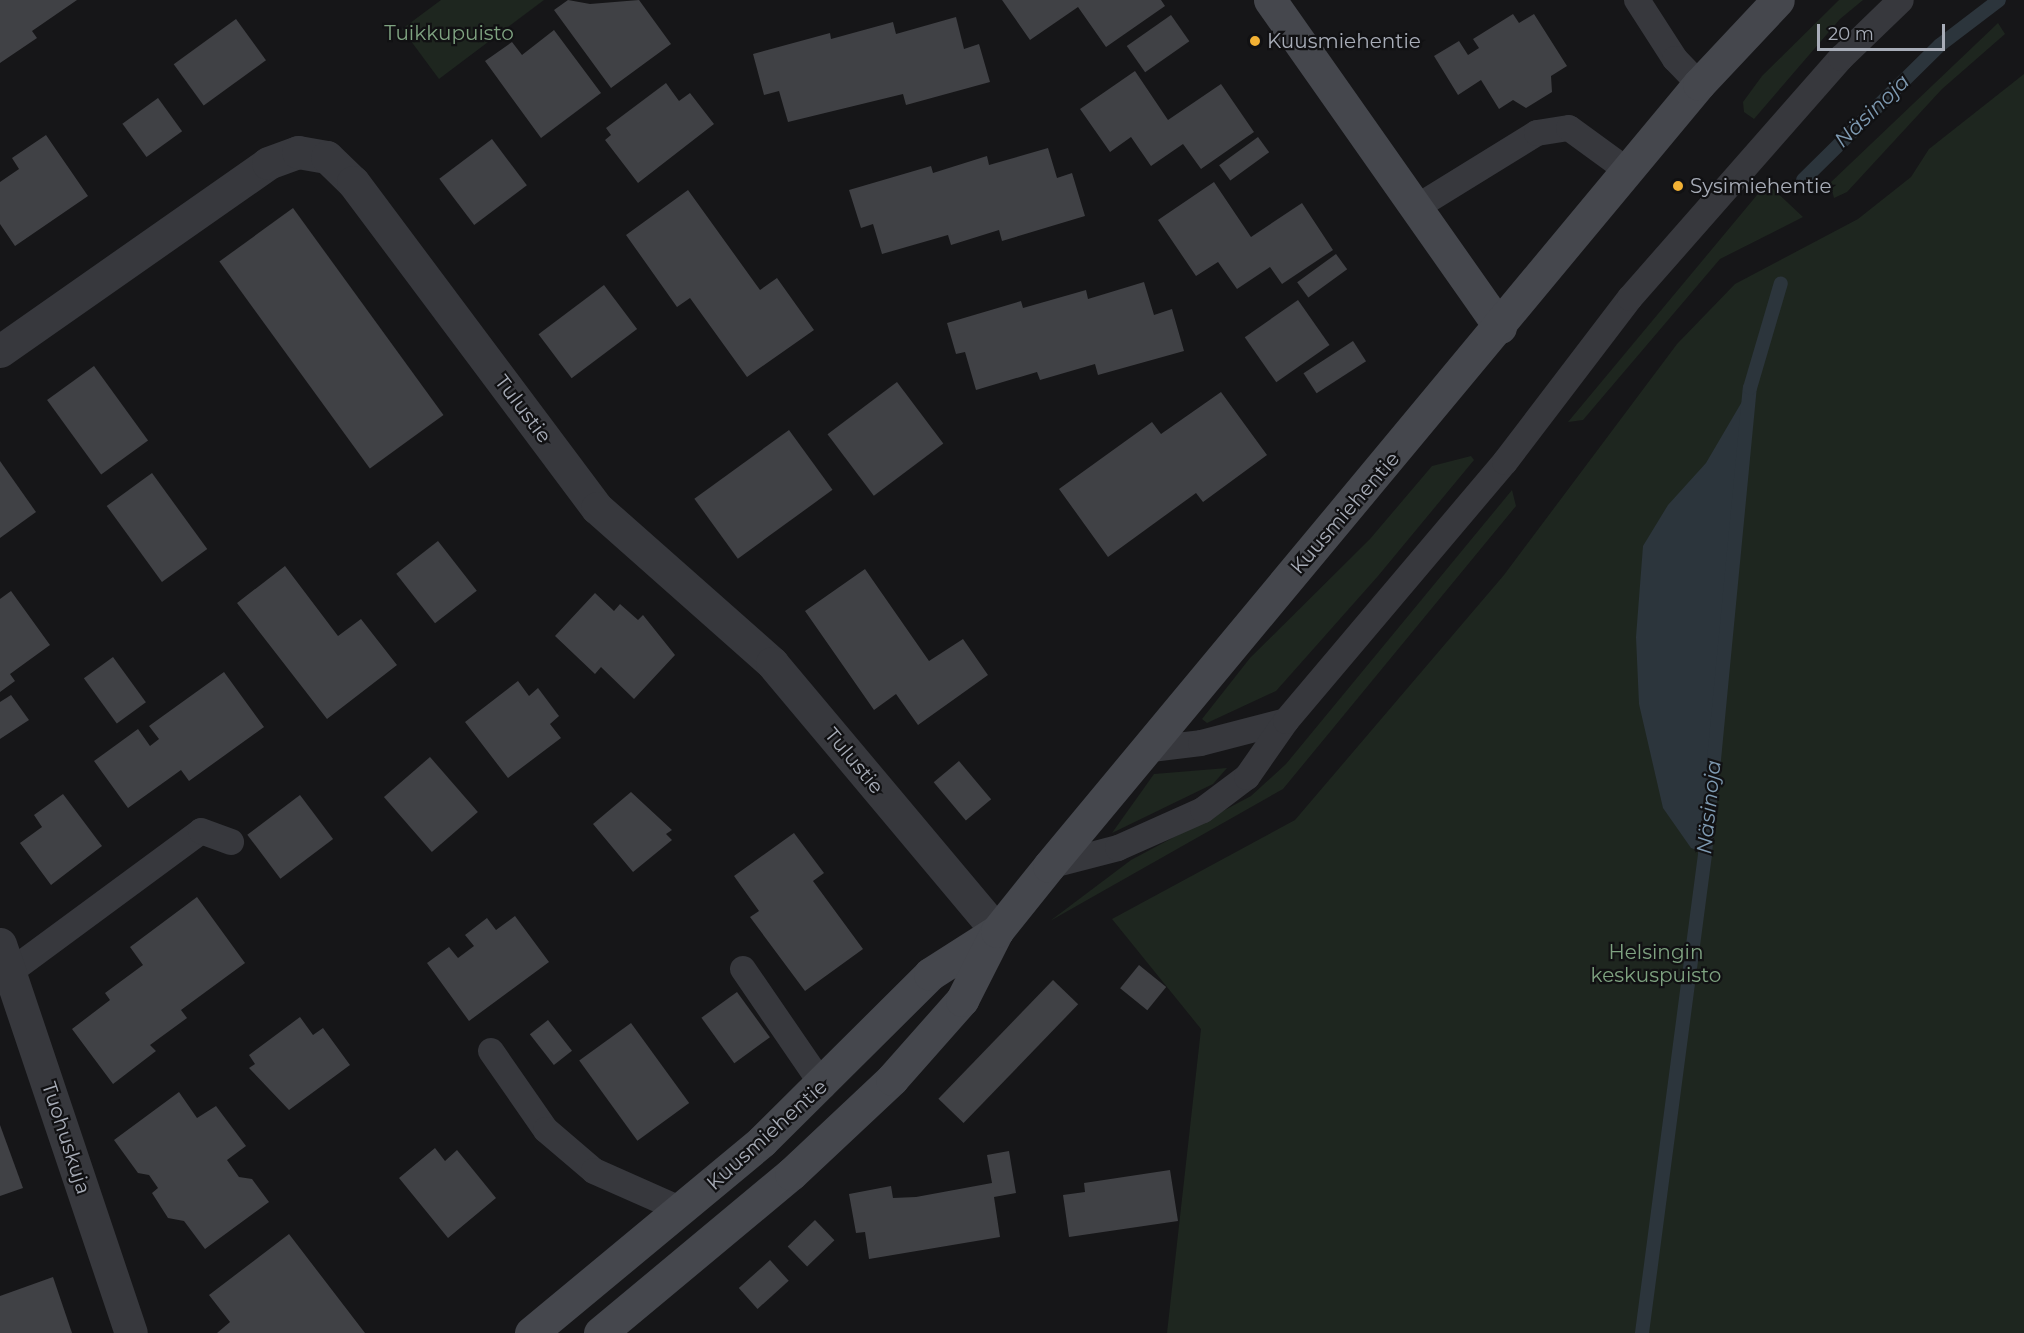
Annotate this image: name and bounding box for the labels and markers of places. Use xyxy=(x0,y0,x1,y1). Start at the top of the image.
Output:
place label: Kuusmiehentie xyxy=(1267,29,1421,53)
marker: Kuusmiehentie xyxy=(1248,34,1262,48)
place label: Sysimiehentie xyxy=(1690,174,1832,198)
marker: Sysimiehentie xyxy=(1671,179,1685,193)

